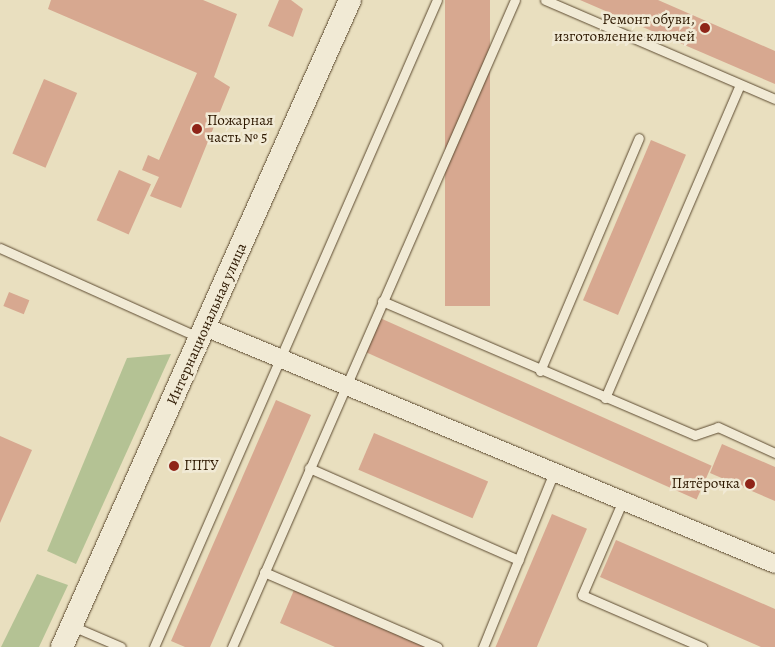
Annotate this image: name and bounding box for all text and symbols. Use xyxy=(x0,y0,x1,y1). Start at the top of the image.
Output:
place label: Ремонт обуви, изготовление ключей xyxy=(554,10,695,45)
marker: Ремонт обуви, изготовление ключей xyxy=(699,22,711,34)
place label: Пожарная часть № 5 xyxy=(207,111,273,146)
marker: Пожарная часть № 5 xyxy=(191,123,203,135)
street label: Интернациональная улица xyxy=(163,240,251,408)
place label: ГПТУ xyxy=(184,457,219,475)
marker: ГПТУ xyxy=(168,460,180,472)
place label: Пятёрочка xyxy=(672,475,740,493)
marker: Пятёрочка xyxy=(744,478,756,490)

